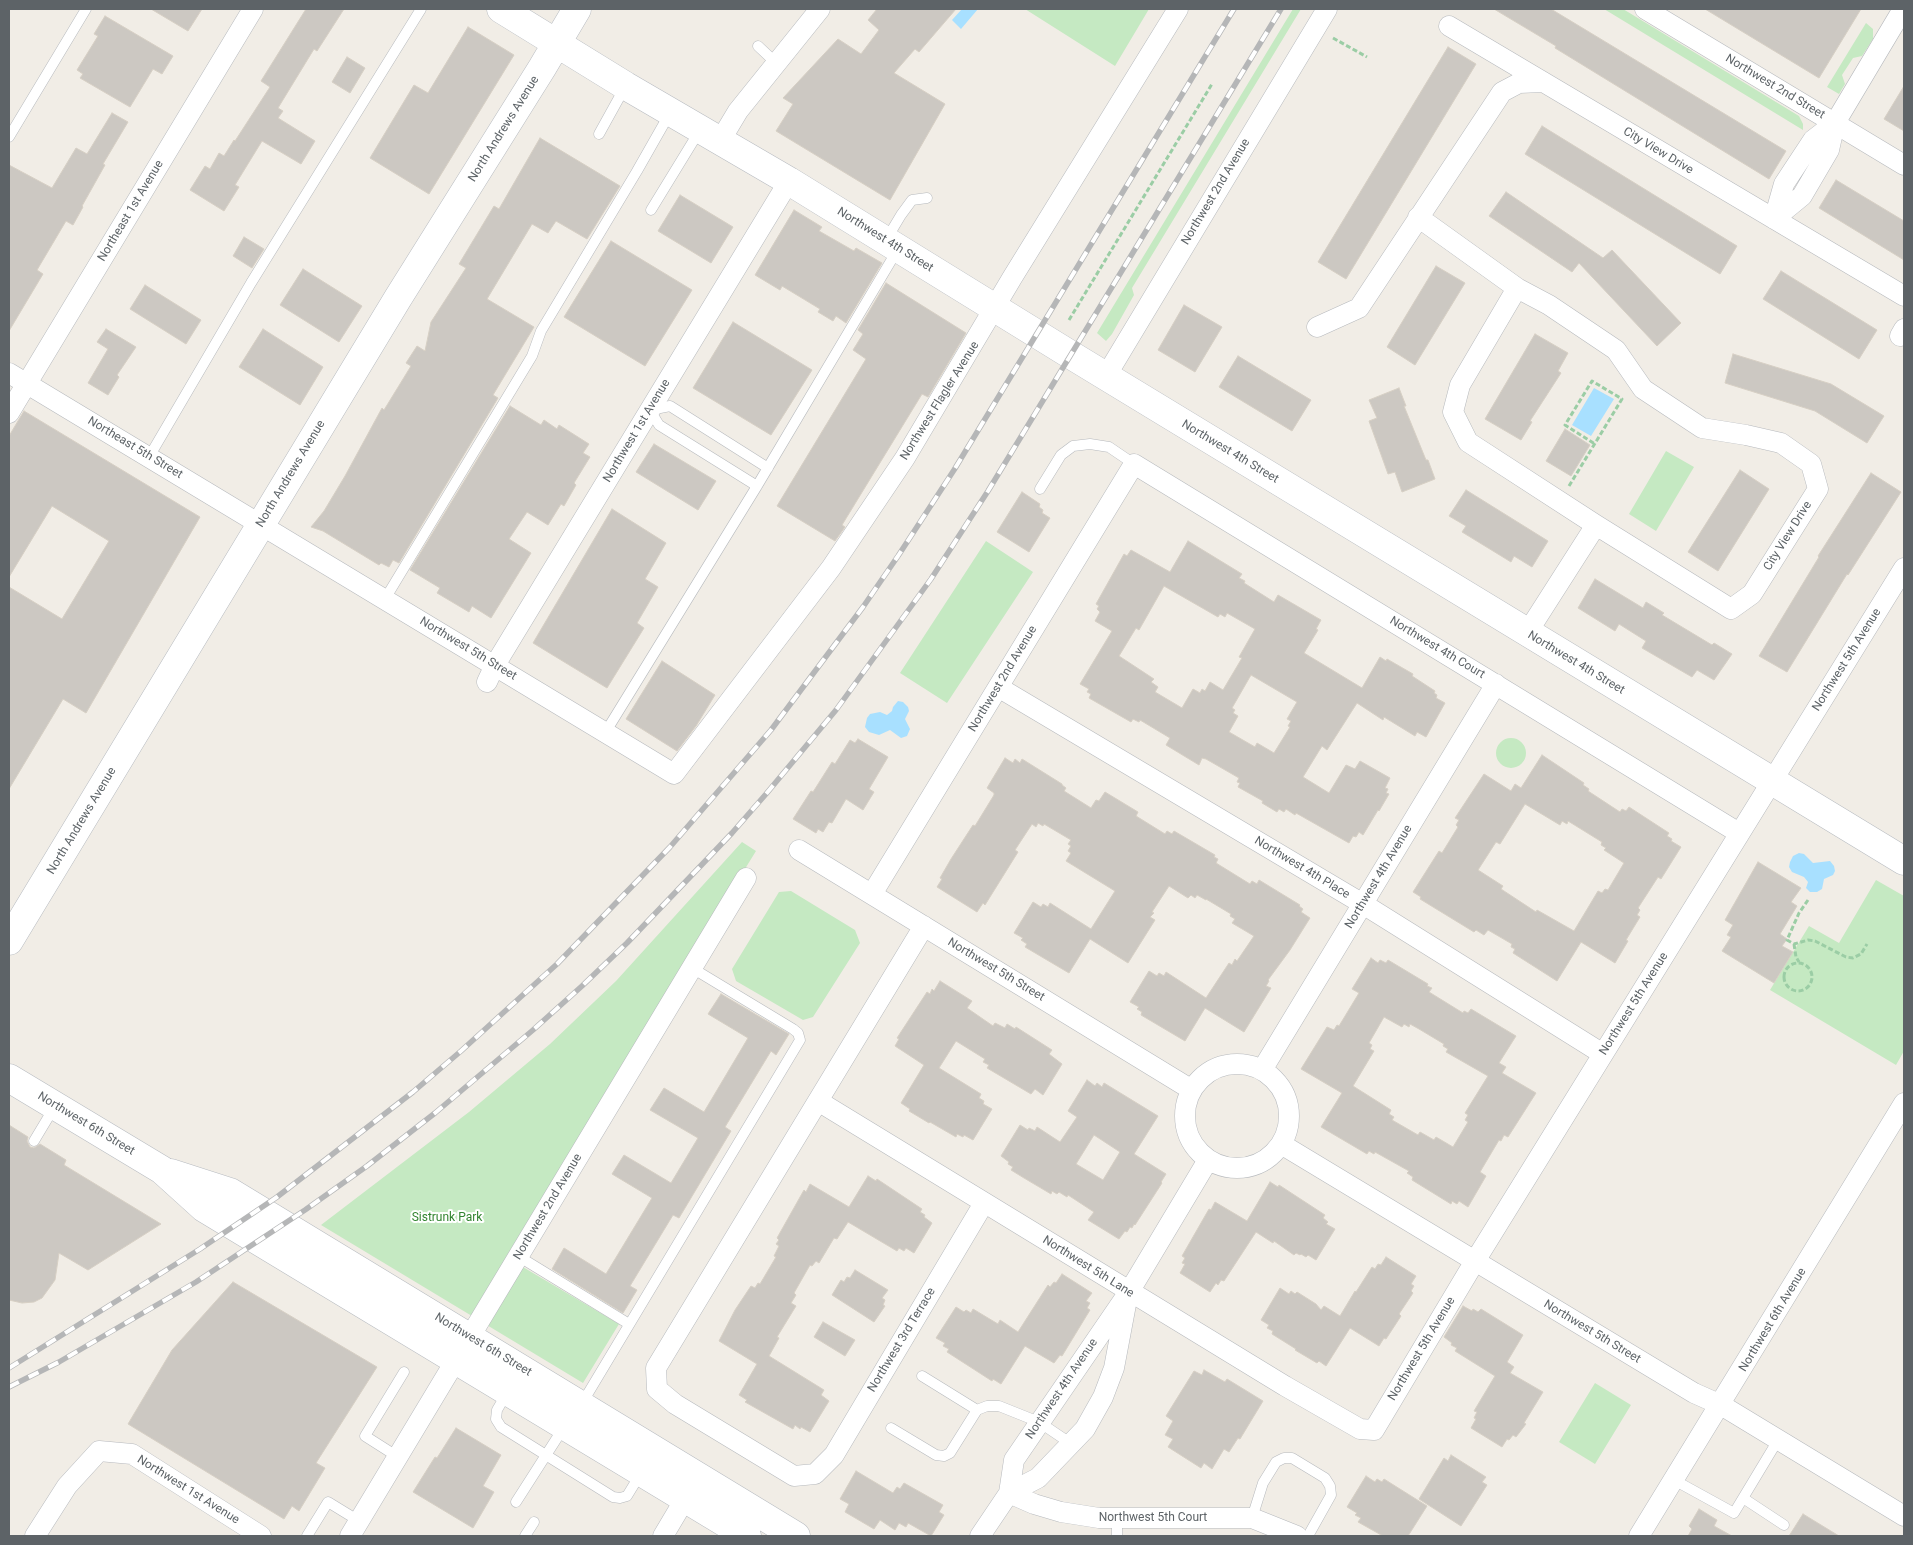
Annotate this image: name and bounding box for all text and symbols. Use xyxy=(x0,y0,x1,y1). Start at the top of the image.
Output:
street label: Northwest 2nd Street xyxy=(1723,52,1827,122)
street label: North Andrews Avenue xyxy=(466,73,542,185)
street label: City View Drive xyxy=(1620,124,1696,178)
street label: Northwest 2nd Avenue xyxy=(1179,136,1253,248)
street label: Northeast 1st Avenue xyxy=(95,158,167,264)
street label: Northwest 4th Street xyxy=(834,205,936,275)
street label: Northwest Flagler Avenue xyxy=(898,339,982,463)
street label: Northwest 1st Avenue xyxy=(600,377,674,485)
street label: Northeast 5th Street xyxy=(85,414,185,482)
street label: Northwest 4th Street xyxy=(1179,417,1281,487)
street label: North Andrews Avenue xyxy=(253,418,329,530)
street label: City View Drive xyxy=(1761,499,1815,573)
street label: Northwest 5th Avenue xyxy=(1810,606,1884,714)
street label: Northwest 5th Street xyxy=(417,614,519,684)
street label: Northwest 4th Court xyxy=(1387,614,1487,682)
street label: Northwest 2nd Avenue xyxy=(966,623,1040,735)
street label: Northwest 4th Street xyxy=(1525,628,1627,698)
street label: North Andrews Avenue xyxy=(44,765,120,877)
street label: Northwest 4th Avenue xyxy=(1342,823,1416,931)
street label: Northwest 4th Place xyxy=(1252,834,1352,902)
street label: Northwest 5th Street xyxy=(945,935,1047,1005)
street label: Northwest 5th Avenue xyxy=(1597,950,1671,1058)
street label: Northwest 6th Street xyxy=(35,1089,137,1159)
street label: Northwest 2nd Avenue xyxy=(511,1151,585,1263)
park label: Sistrunk Park xyxy=(412,1211,482,1225)
street label: Northwest 5th Lane xyxy=(1040,1233,1136,1301)
street label: Northwest 6th Avenue xyxy=(1736,1266,1810,1374)
street label: Northwest 3rd Terrace xyxy=(865,1285,939,1395)
street label: Northwest 5th Avenue xyxy=(1385,1295,1459,1403)
street label: Northwest 5th Street xyxy=(1541,1297,1643,1367)
street label: Northwest 6th Street xyxy=(432,1310,534,1380)
street label: Northwest 4th Avenue xyxy=(1023,1336,1101,1442)
street label: Northwest 1st Avenue xyxy=(134,1453,242,1527)
street label: Northwest 5th Court xyxy=(1099,1511,1207,1525)

